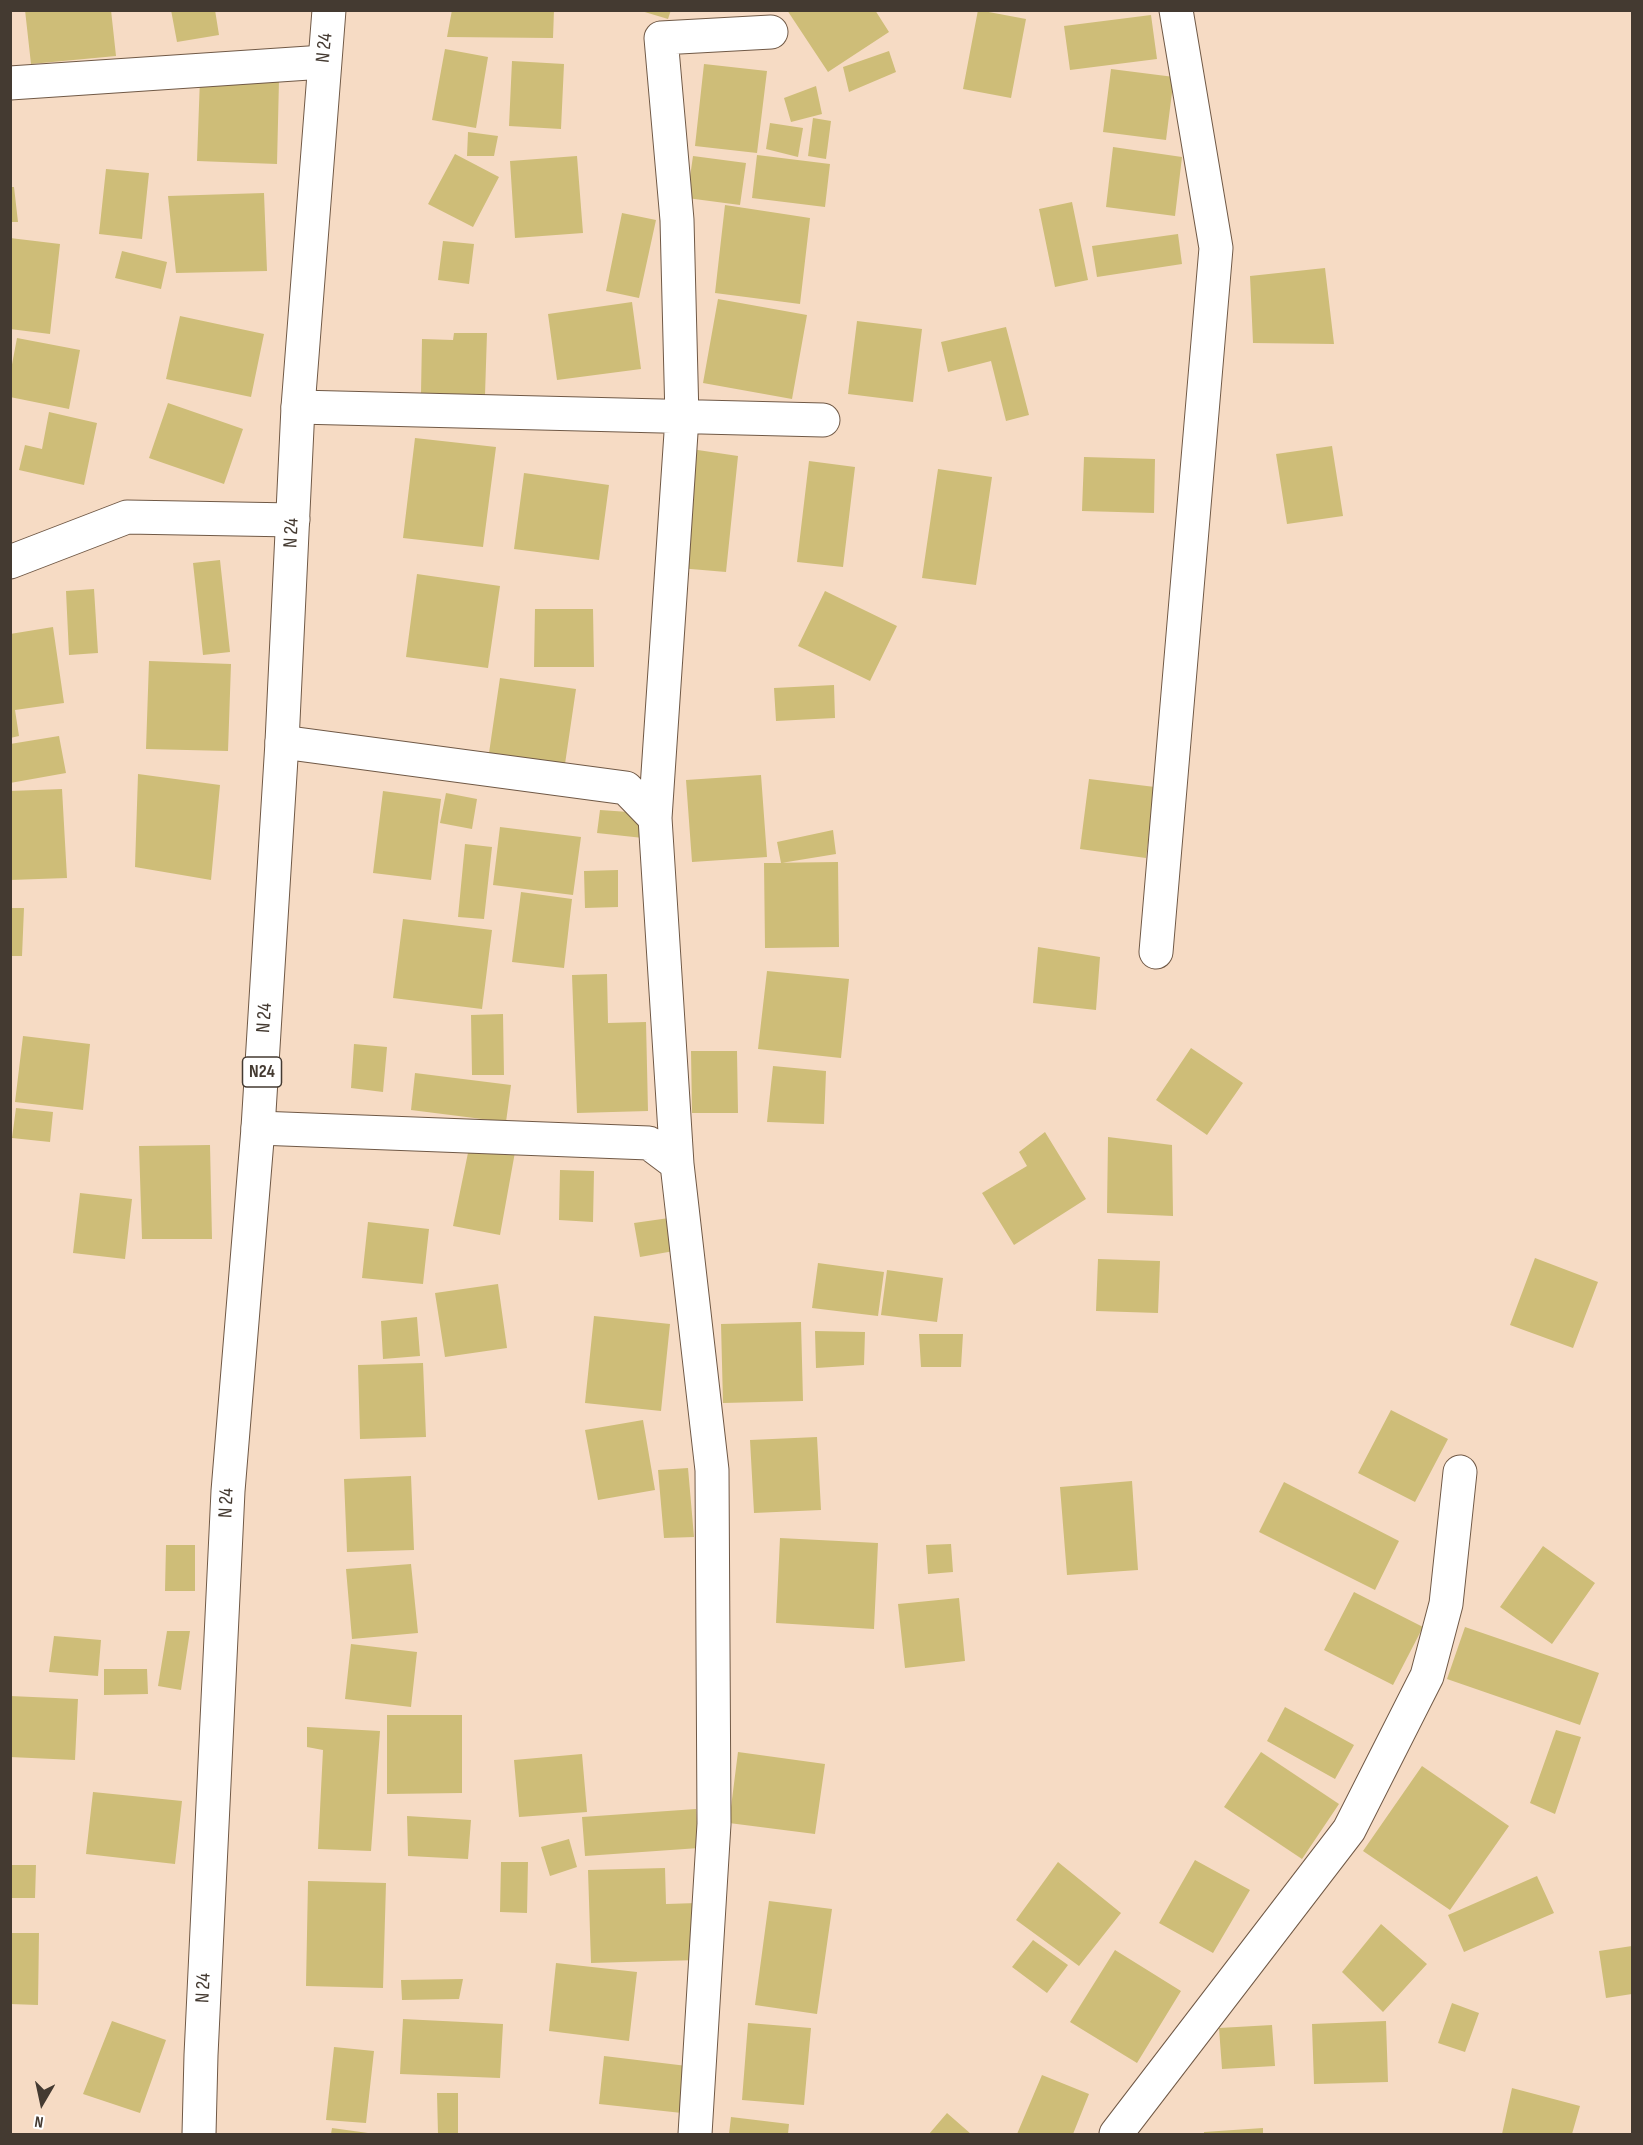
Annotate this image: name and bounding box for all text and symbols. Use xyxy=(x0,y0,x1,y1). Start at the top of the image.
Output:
street label: N 24 xyxy=(312,32,338,64)
street label: N 24 xyxy=(279,517,305,549)
street label: N 24 xyxy=(252,1002,278,1034)
road number: N24 xyxy=(242,1057,282,1087)
street label: N 24 xyxy=(214,1487,240,1519)
street label: N 24 xyxy=(191,1972,217,2004)
north arrow xyxy=(12,2073,72,2133)
text: N xyxy=(33,2111,45,2131)

